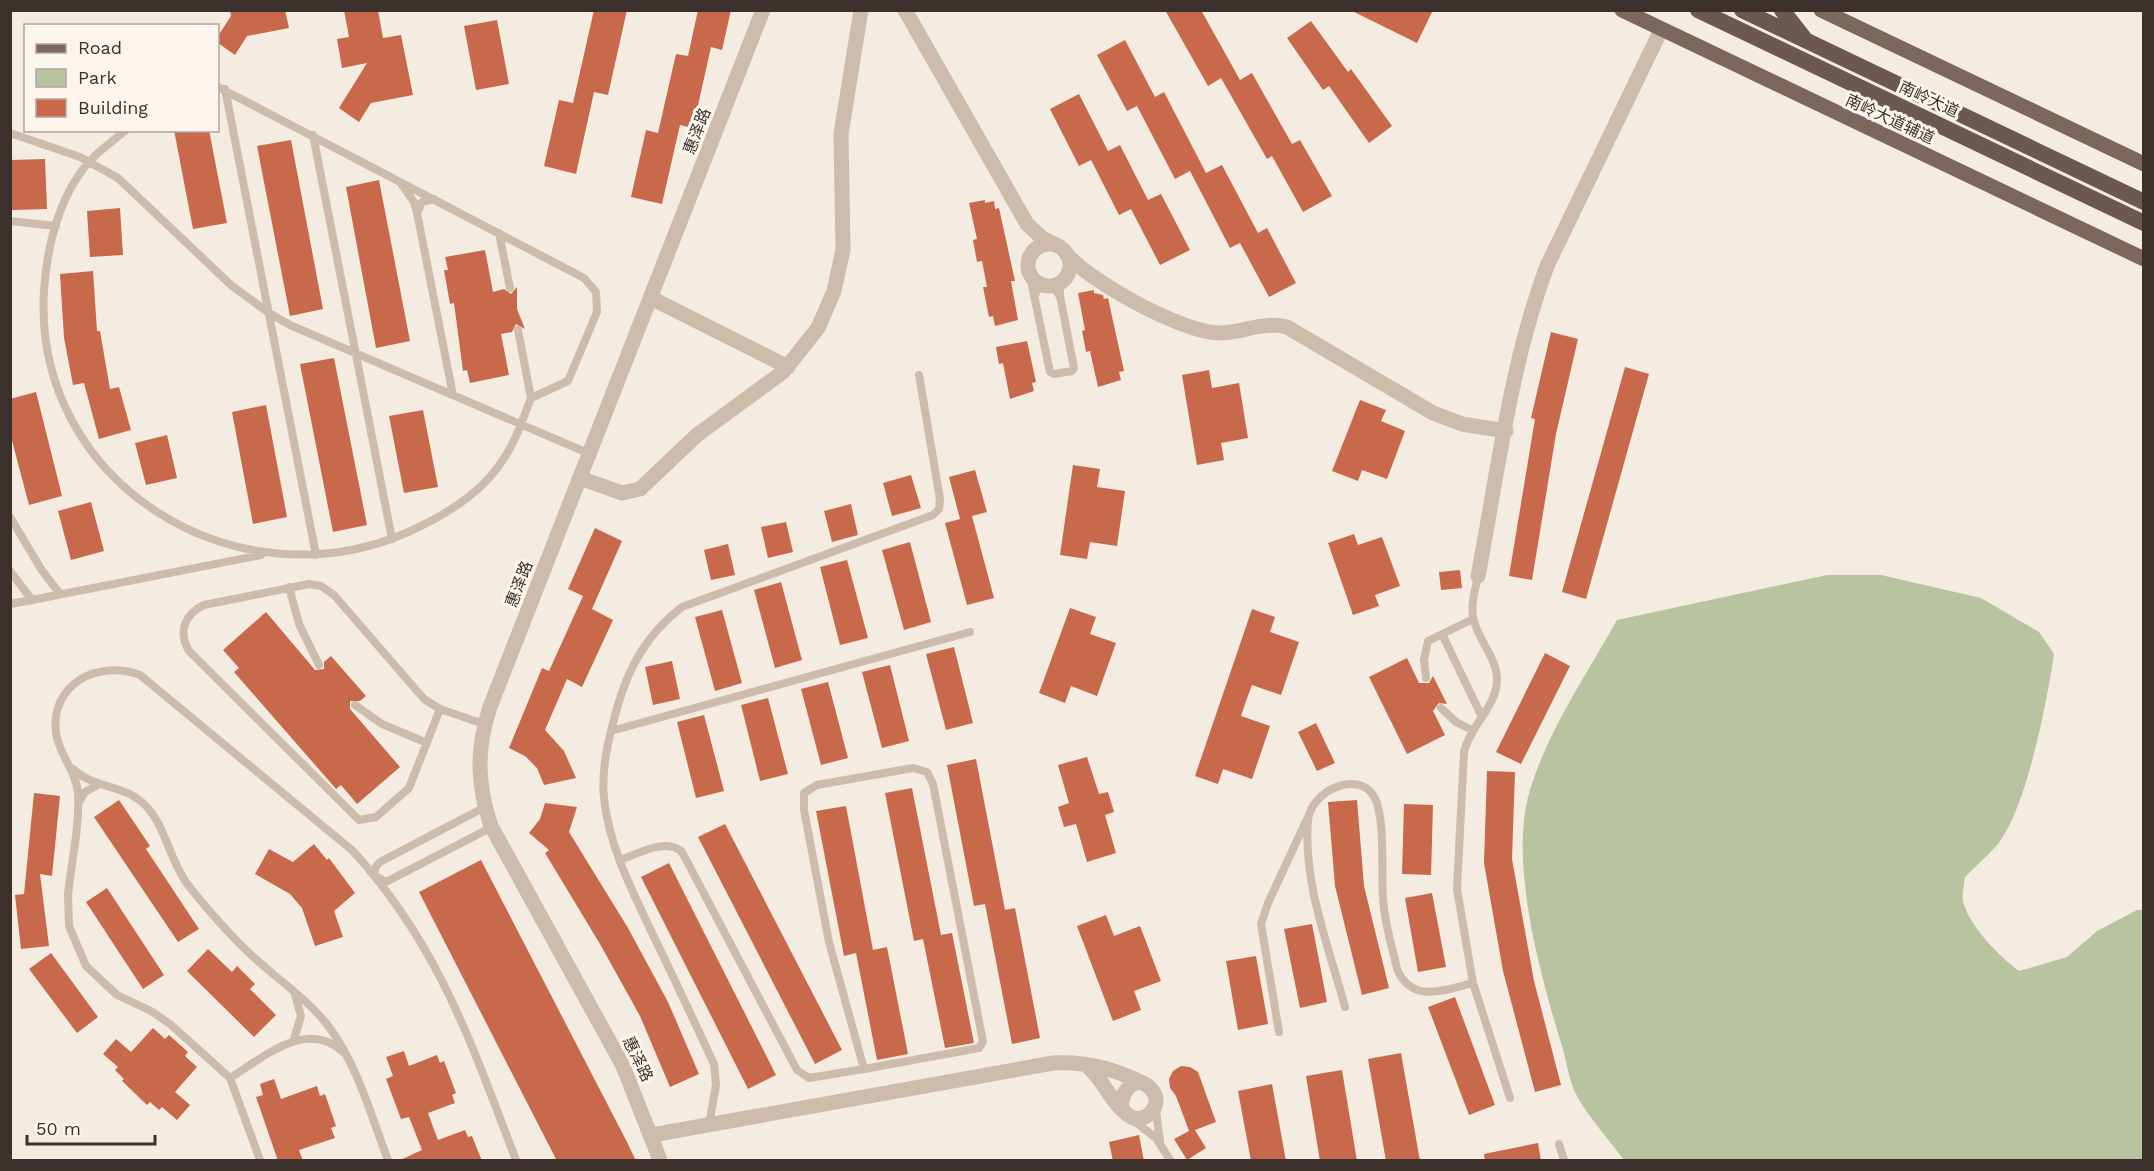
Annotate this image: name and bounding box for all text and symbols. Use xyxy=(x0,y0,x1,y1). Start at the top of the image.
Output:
legend xyxy=(24,24,219,132)
text: Road xyxy=(78,37,122,58)
text: Park xyxy=(78,67,117,88)
street label: 南岭大道 xyxy=(1896,77,1962,121)
street label: 南岭大道辅道 xyxy=(1842,90,1938,148)
text: Building xyxy=(78,97,148,118)
street label: 惠泽路 xyxy=(680,105,714,157)
street label: 惠泽路 xyxy=(502,558,536,610)
street label: 惠泽路 xyxy=(619,1033,657,1085)
scale bar xyxy=(27,1108,154,1146)
text: 50 m xyxy=(36,1118,81,1139)

